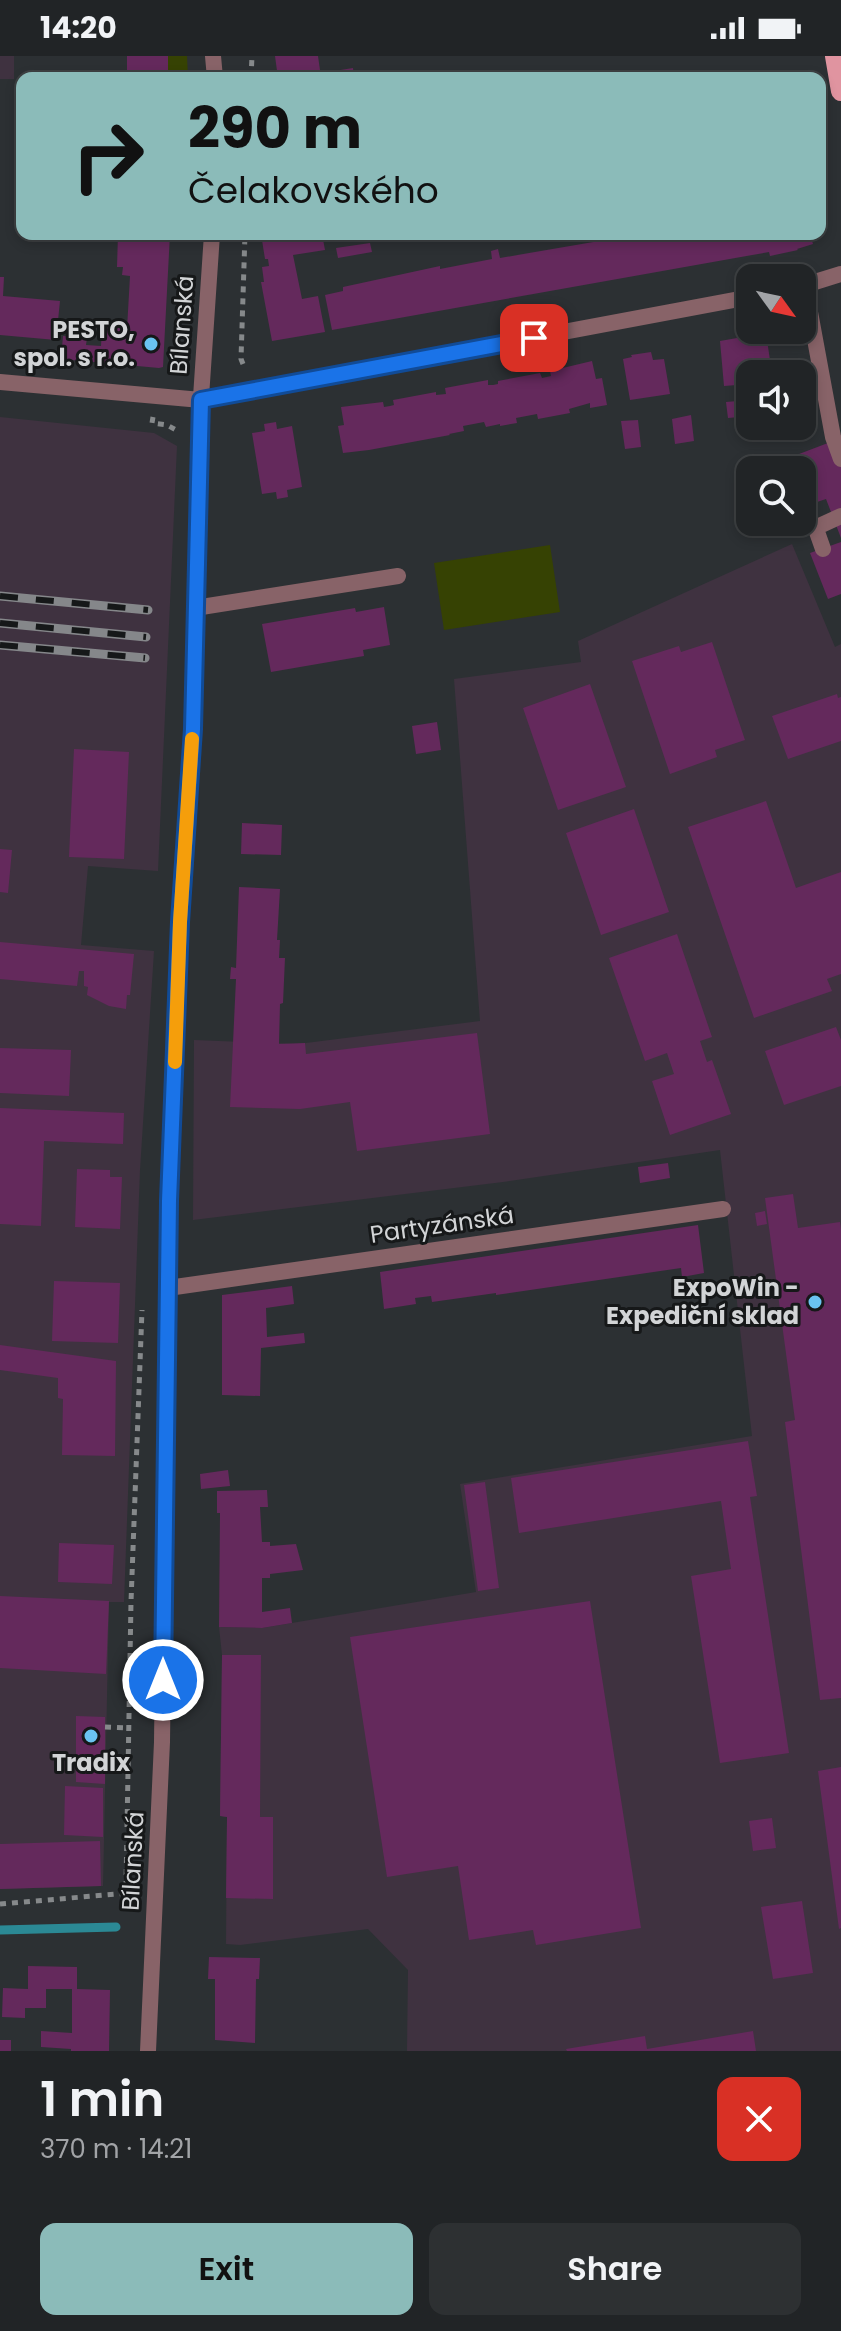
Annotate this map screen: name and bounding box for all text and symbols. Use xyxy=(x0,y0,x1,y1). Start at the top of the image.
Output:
text: 14:20 xyxy=(40,6,117,49)
text: 290 m xyxy=(188,89,362,168)
icon: right xyxy=(56,104,160,208)
text: Čelakovského xyxy=(188,165,439,216)
north arrow xyxy=(736,264,816,344)
map controls xyxy=(736,264,816,536)
street label: Bílanská xyxy=(162,274,201,376)
pin xyxy=(500,304,568,372)
place label: PESTO, spol. s r.o. xyxy=(14,313,135,374)
icon: arrive xyxy=(512,316,556,360)
marker: PESTO, spol. s r.o. xyxy=(142,335,160,353)
button: sound xyxy=(736,360,816,440)
button: search xyxy=(736,456,816,536)
street label: Partyzánská xyxy=(368,1198,516,1251)
place label: ExpoWin - Expediční sklad xyxy=(606,1271,799,1332)
marker: ExpoWin - Expediční sklad xyxy=(806,1293,824,1311)
position arrow xyxy=(121,1638,205,1722)
marker: Tradix xyxy=(82,1727,100,1745)
place label: Tradix xyxy=(52,1746,131,1779)
street label: Bílanská xyxy=(113,1811,152,1911)
text: 1 min xyxy=(40,2066,164,2133)
button: close xyxy=(717,2077,801,2161)
text: 370 m · 14:21 xyxy=(40,2131,192,2167)
button: Exit xyxy=(40,2223,413,2315)
button: Share xyxy=(429,2223,801,2315)

